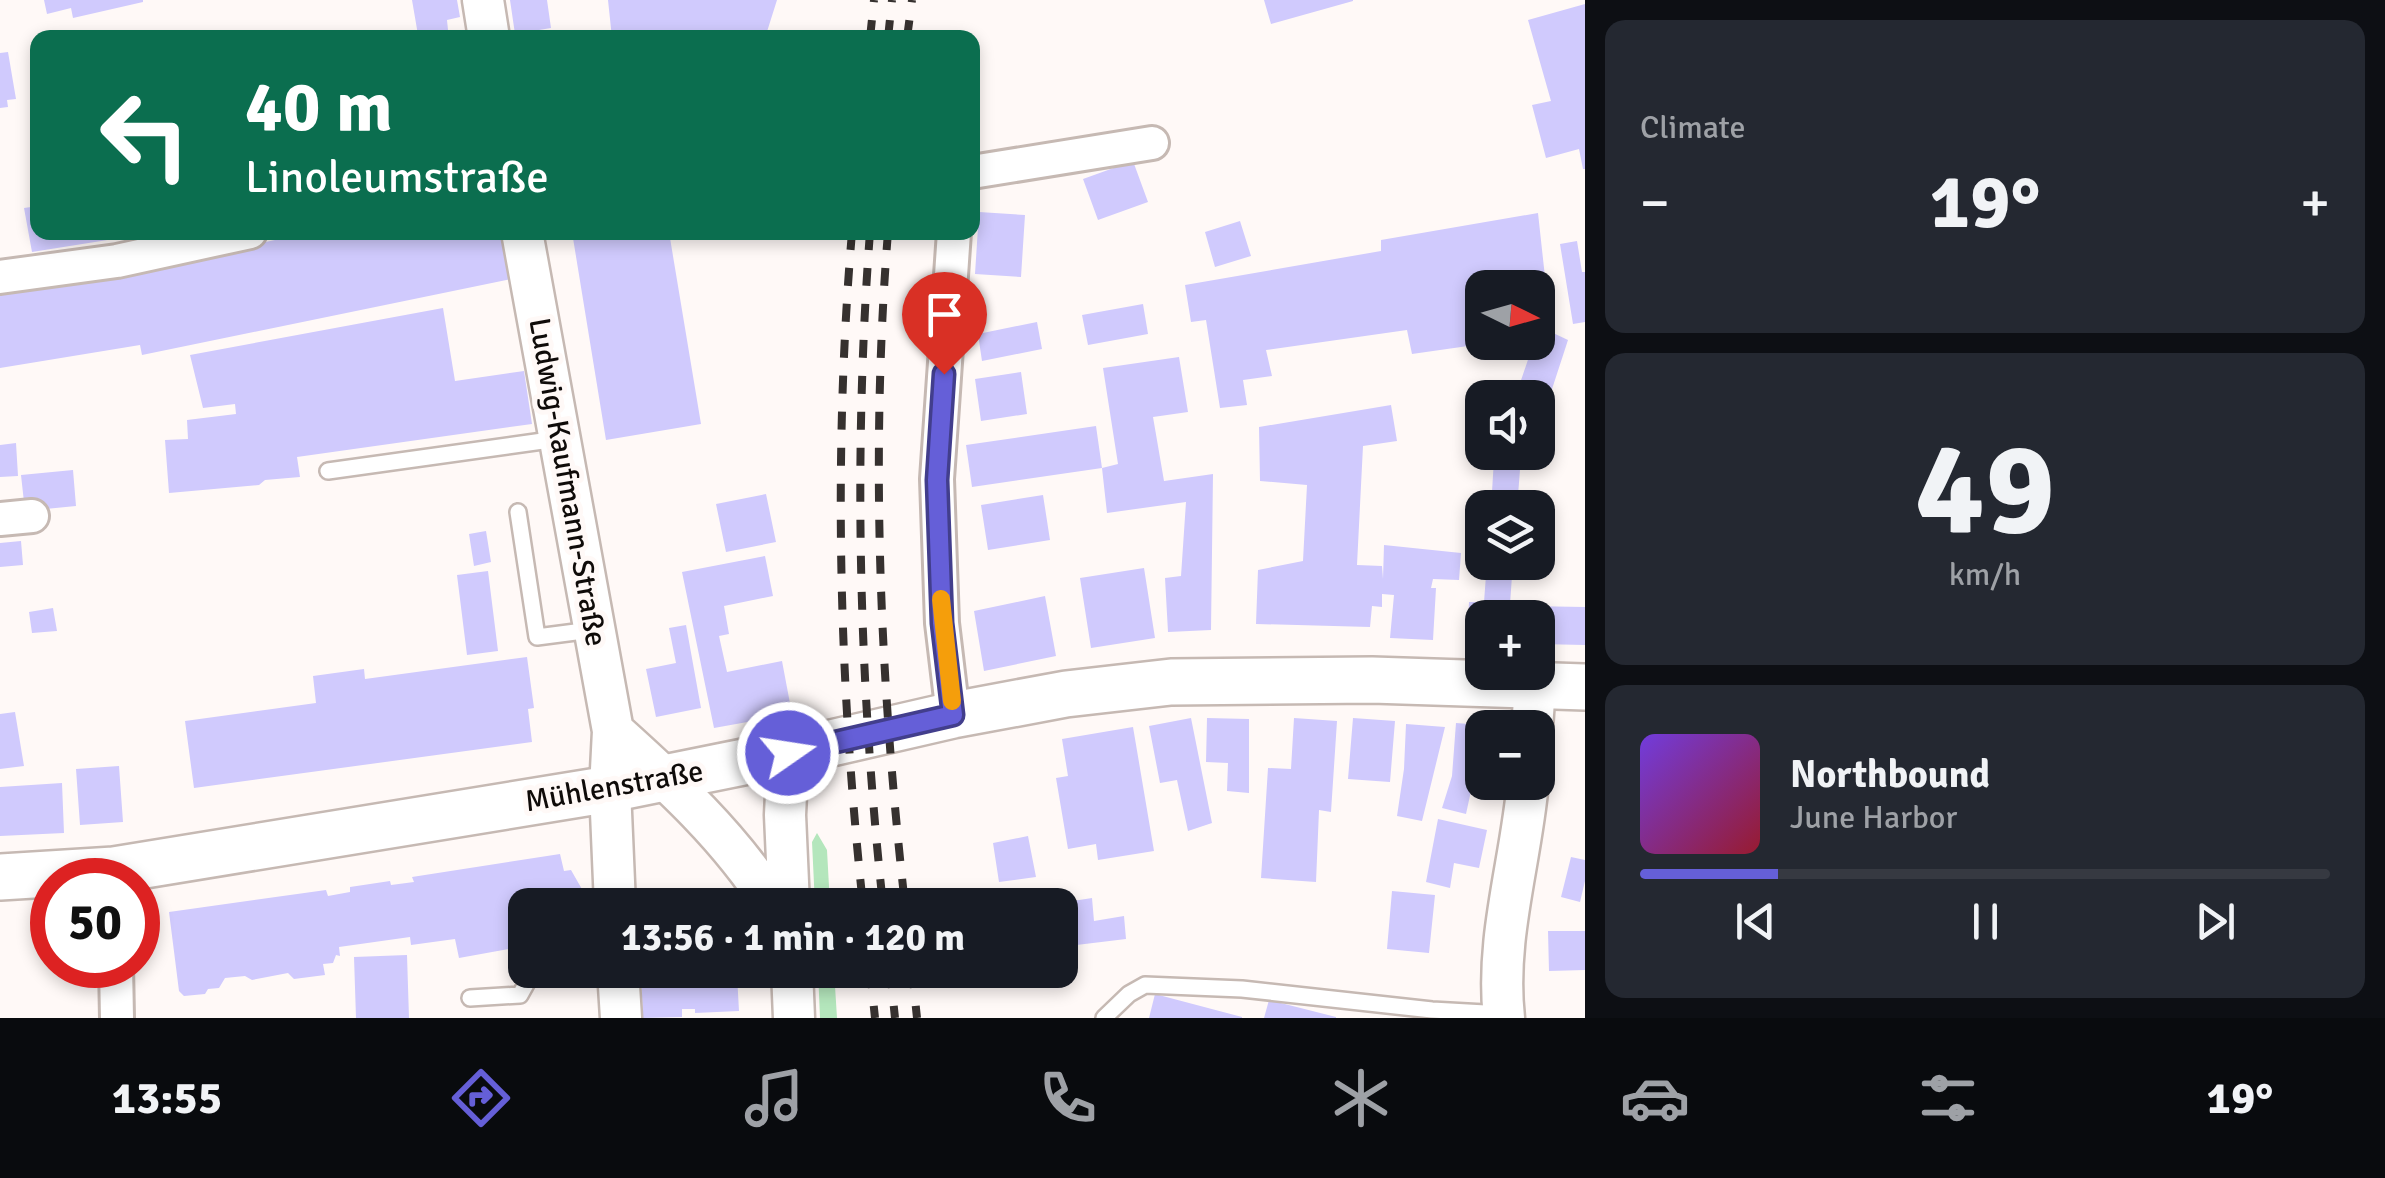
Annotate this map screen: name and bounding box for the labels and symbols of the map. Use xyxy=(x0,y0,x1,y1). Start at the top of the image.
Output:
north arrow xyxy=(1465,270,1555,360)
pin xyxy=(902,272,987,375)
street label: Ludwig-Kaufmann-Straße xyxy=(520,315,615,649)
position arrow xyxy=(736,701,840,805)
street label: Mühlenstraße xyxy=(522,753,706,820)
speed limit sign: 50 xyxy=(30,858,160,988)

